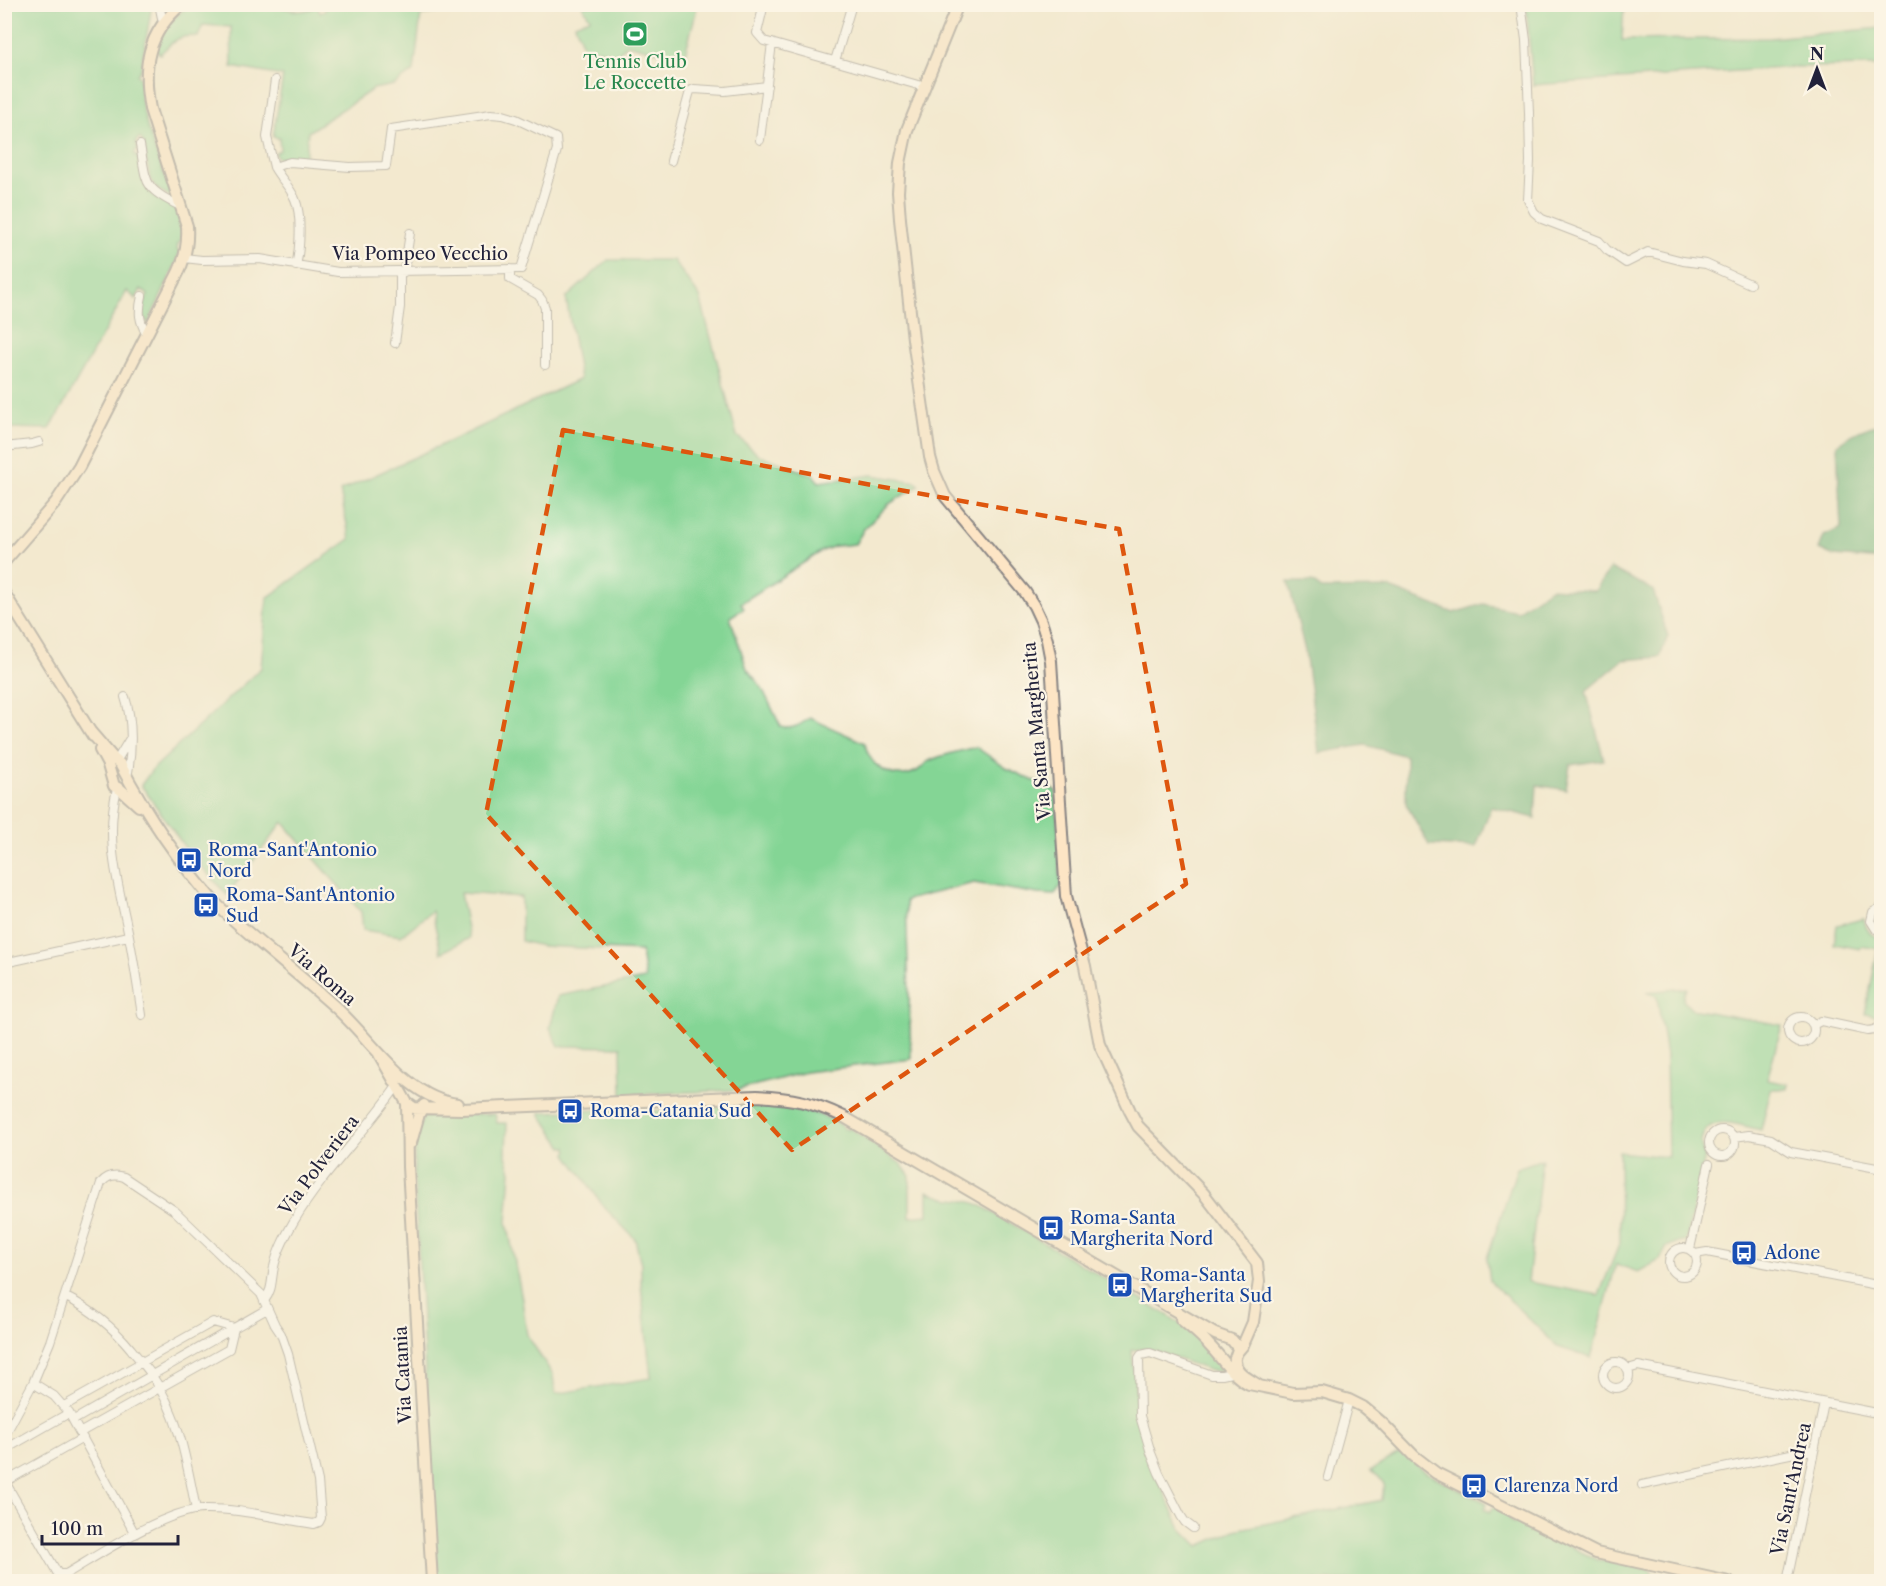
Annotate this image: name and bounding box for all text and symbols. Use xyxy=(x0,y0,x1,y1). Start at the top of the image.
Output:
sports icon: Tennis Club Le Roccette xyxy=(620,19,650,49)
north arrow xyxy=(1787,39,1847,99)
text: N xyxy=(1810,44,1824,64)
place label: Tennis Club Le Roccette xyxy=(583,51,687,94)
street label: Via Pompeo Vecchio xyxy=(331,243,508,265)
street label: Via Santa Margherita xyxy=(1018,640,1056,822)
place label: Roma-Sant'Antonio Nord xyxy=(208,839,377,882)
bus stop icon: Roma-Sant'Antonio Nord xyxy=(174,845,204,875)
place label: Roma-Sant'Antonio Sud xyxy=(226,884,395,927)
bus stop icon: Roma-Sant'Antonio Sud xyxy=(191,890,221,920)
street label: Via Roma xyxy=(283,939,361,1011)
bus stop icon: Roma-Catania Sud xyxy=(555,1096,585,1126)
place label: Roma-Catania Sud xyxy=(590,1100,751,1122)
street label: Via Polveriera xyxy=(274,1110,364,1220)
place label: Roma-Santa Margherita Nord xyxy=(1070,1207,1213,1250)
bus stop icon: Roma-Santa Margherita Nord xyxy=(1036,1213,1066,1243)
bus stop icon: Adone xyxy=(1729,1238,1759,1268)
place label: Adone xyxy=(1763,1242,1820,1264)
place label: Roma-Santa Margherita Sud xyxy=(1140,1264,1272,1307)
bus stop icon: Roma-Santa Margherita Sud xyxy=(1105,1270,1135,1300)
street label: Via Catania xyxy=(389,1325,417,1426)
street label: Via Sant'Andrea xyxy=(1766,1420,1816,1559)
bus stop icon: Clarenza Nord xyxy=(1459,1471,1489,1501)
place label: Clarenza Nord xyxy=(1494,1475,1619,1497)
scale bar xyxy=(42,1508,178,1546)
text: 100 m xyxy=(51,1518,103,1540)

